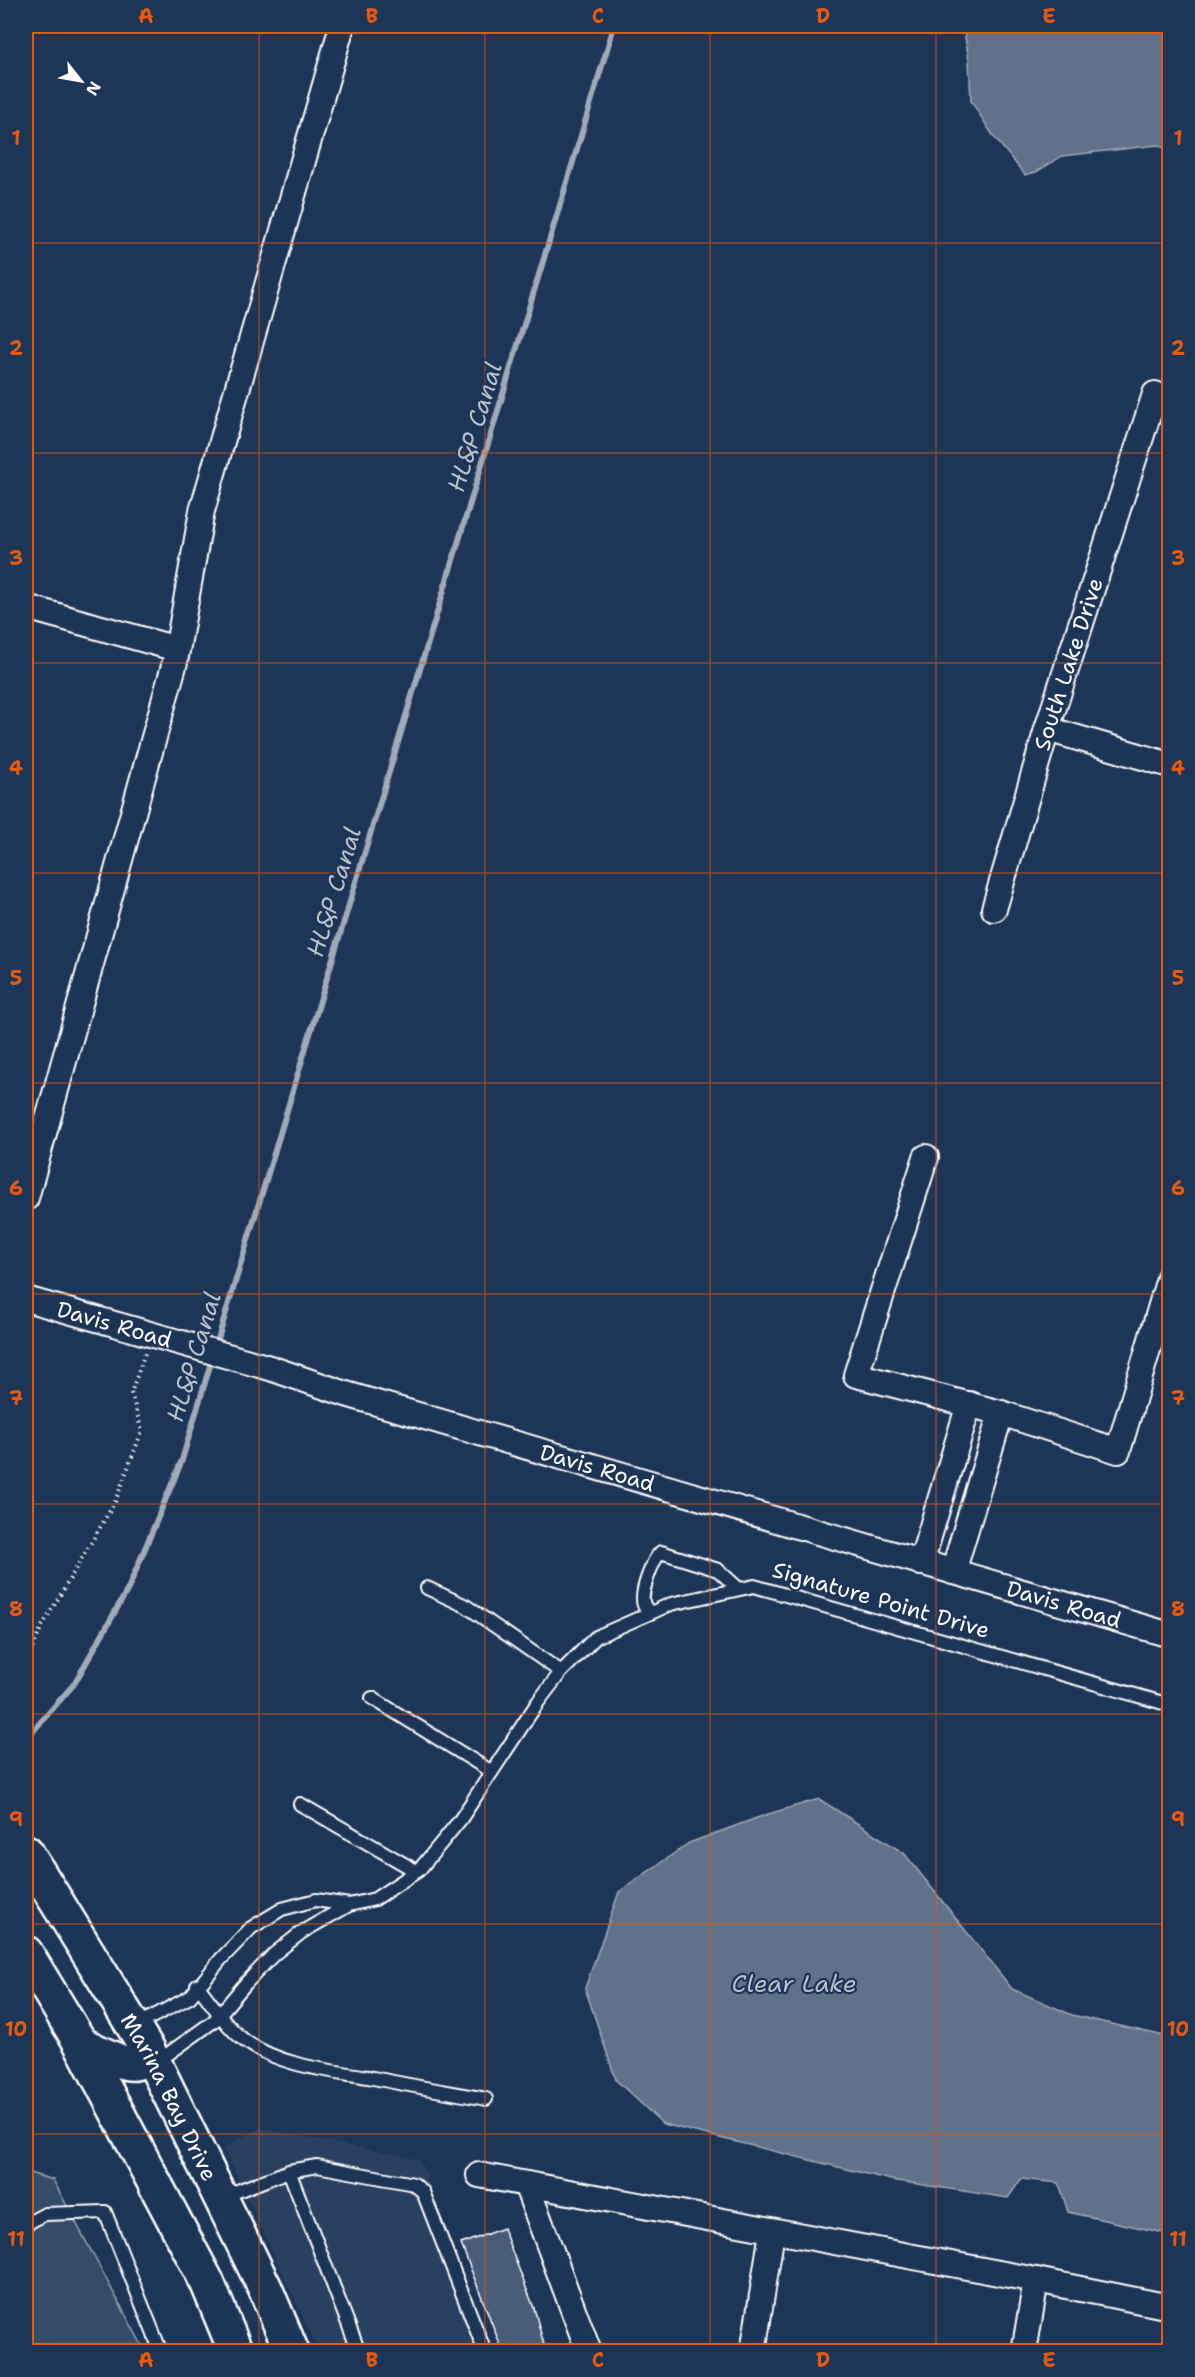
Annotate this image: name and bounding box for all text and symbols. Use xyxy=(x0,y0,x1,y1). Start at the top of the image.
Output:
text: A xyxy=(138,3,154,29)
text: B xyxy=(366,3,378,29)
text: C xyxy=(592,3,604,29)
text: D xyxy=(816,3,830,29)
text: E xyxy=(1042,3,1056,29)
north arrow xyxy=(51,51,111,111)
text: N xyxy=(81,78,106,99)
text: 1 xyxy=(11,125,21,151)
text: 1 xyxy=(1173,125,1183,151)
text: 2 xyxy=(9,335,23,361)
text: 2 xyxy=(1171,335,1185,361)
water label: HL&P Canal xyxy=(440,358,510,496)
text: 3 xyxy=(9,545,23,571)
text: 3 xyxy=(1171,545,1185,571)
street label: South Lake Drive xyxy=(1027,574,1109,754)
text: 4 xyxy=(9,755,23,781)
text: 4 xyxy=(1171,755,1185,781)
water label: HL&P Canal xyxy=(299,823,369,961)
text: 5 xyxy=(10,965,22,991)
text: 5 xyxy=(1172,965,1184,991)
text: 6 xyxy=(9,1175,23,1201)
text: 6 xyxy=(1171,1175,1185,1201)
water label: HL&P Canal xyxy=(159,1288,229,1426)
street label: Davis Road xyxy=(54,1294,175,1354)
text: 7 xyxy=(9,1385,23,1411)
text: 7 xyxy=(1171,1385,1185,1411)
street label: Davis Road xyxy=(537,1437,658,1498)
street label: Signature Point Drive xyxy=(769,1555,993,1645)
street label: Davis Road xyxy=(1003,1574,1125,1635)
text: 8 xyxy=(9,1596,23,1622)
text: 8 xyxy=(1171,1596,1185,1622)
text: 9 xyxy=(9,1806,23,1832)
text: 9 xyxy=(1171,1806,1185,1832)
water label: Clear Lake xyxy=(731,1968,857,2000)
street label: Marina Bay Drive xyxy=(114,2007,224,2186)
text: 10 xyxy=(5,2016,27,2042)
text: 10 xyxy=(1167,2016,1189,2042)
text: 11 xyxy=(7,2226,25,2252)
text: 11 xyxy=(1169,2226,1187,2252)
text: A xyxy=(138,2347,154,2373)
text: B xyxy=(366,2347,378,2373)
text: C xyxy=(592,2347,604,2373)
text: D xyxy=(816,2347,830,2373)
text: E xyxy=(1042,2347,1056,2373)

